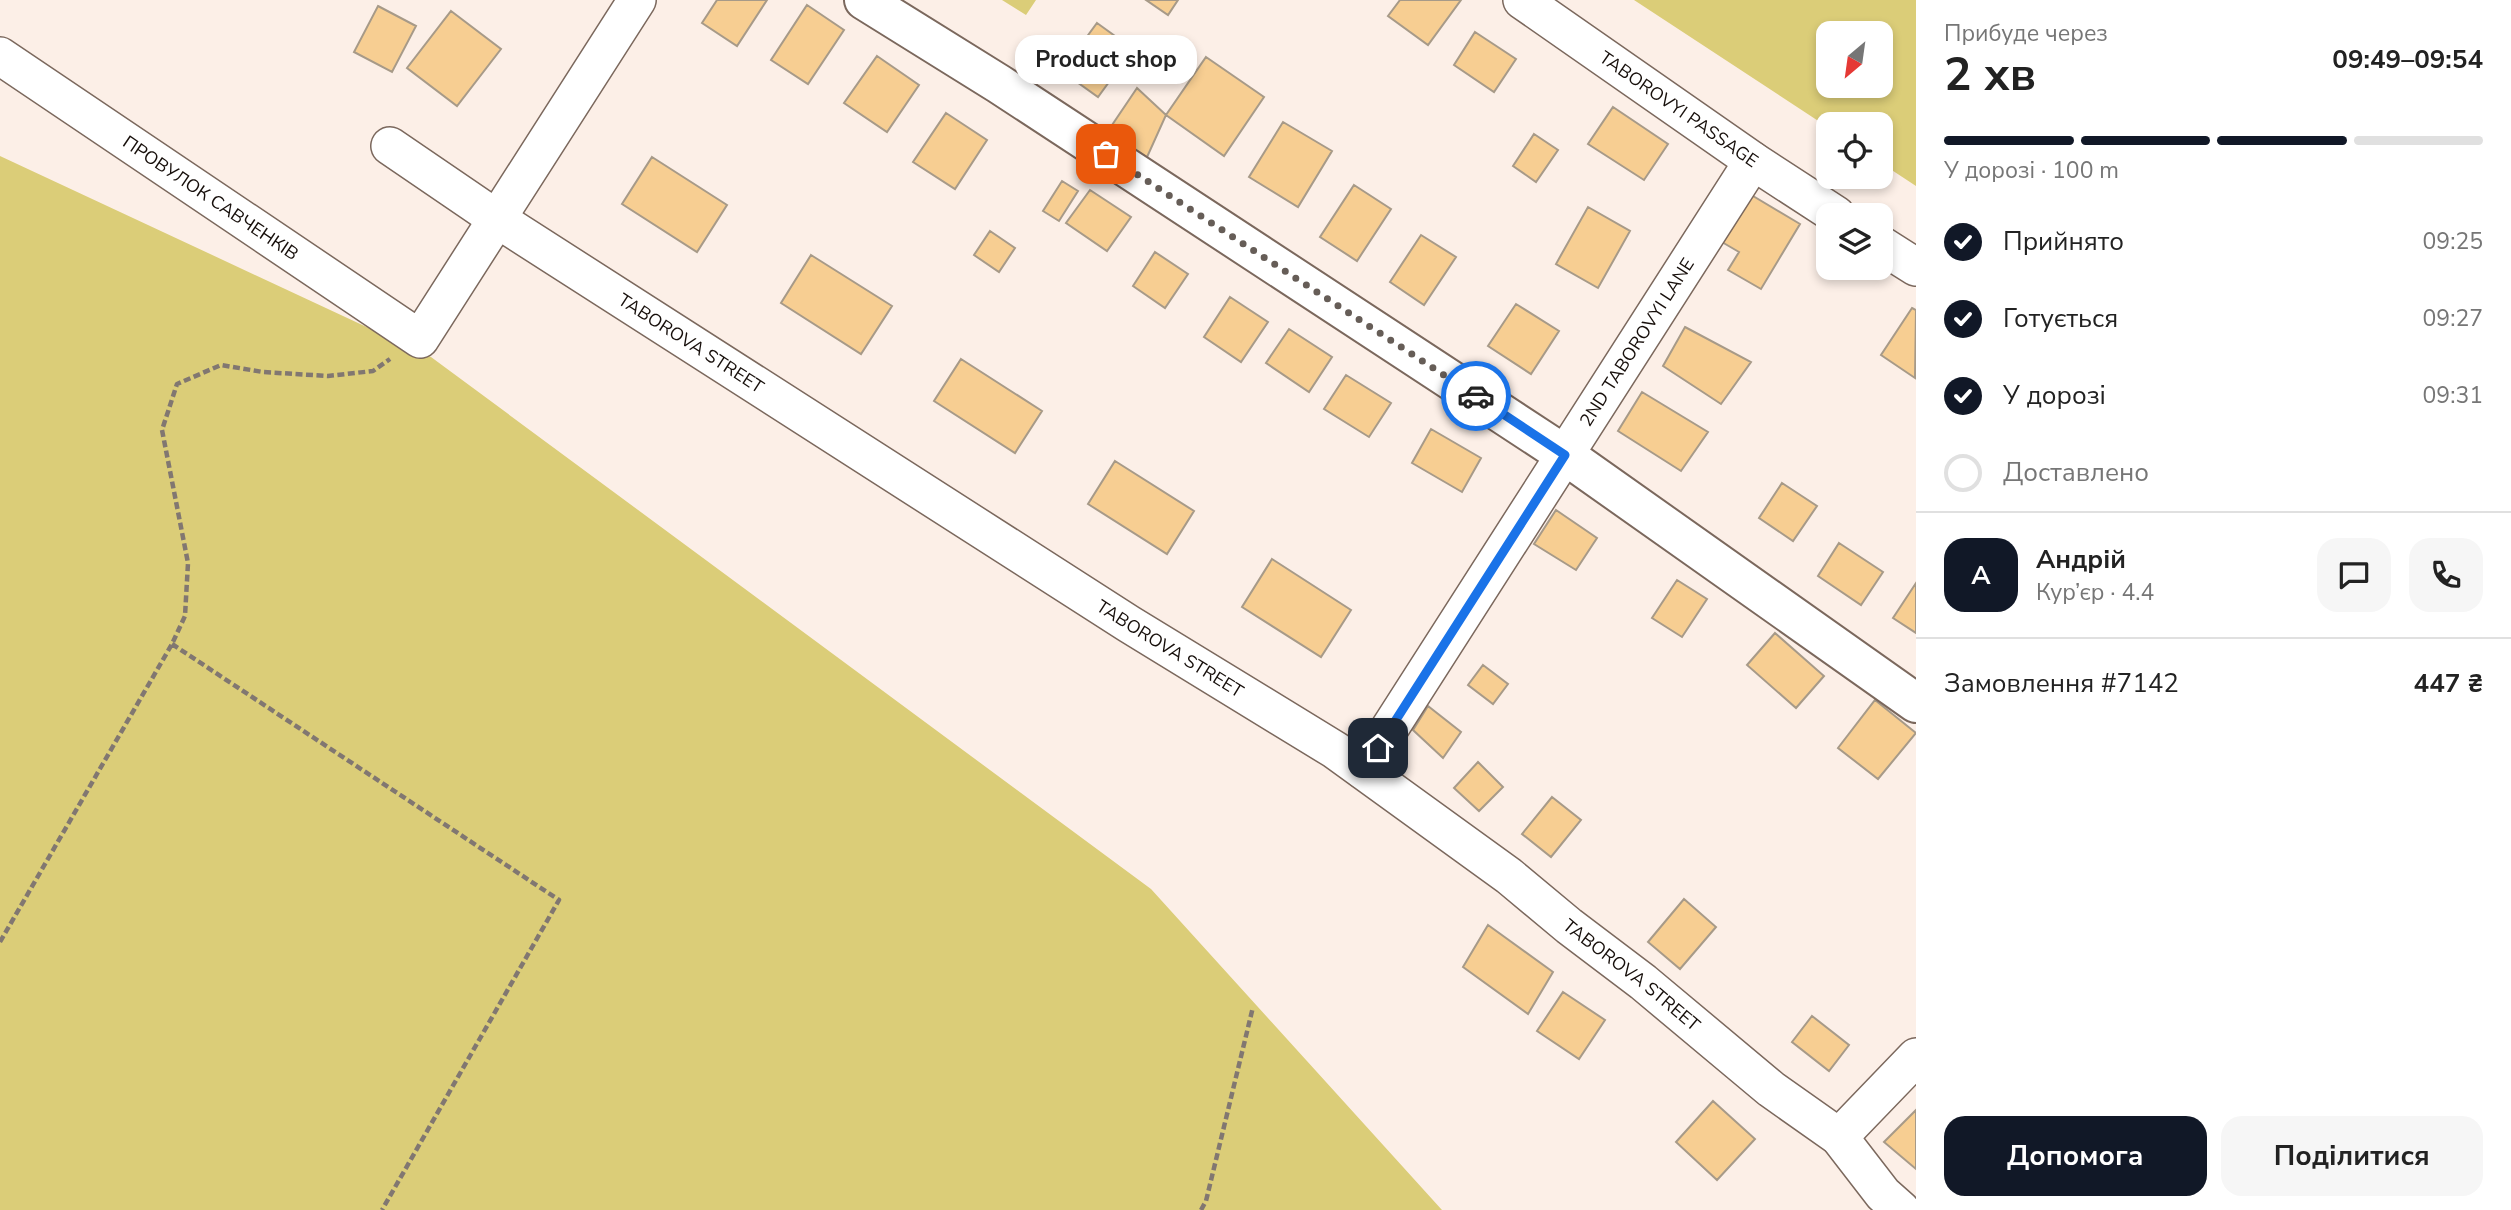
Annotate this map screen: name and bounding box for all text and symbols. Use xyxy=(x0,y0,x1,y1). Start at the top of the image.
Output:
text: Прибуде через xyxy=(1944,18,2108,49)
north arrow xyxy=(1816,21,1894,98)
map controls xyxy=(1816,21,1893,280)
callout: Product shop xyxy=(1015,35,1197,84)
text: 09:49–09:54 xyxy=(2332,42,2483,77)
text: 2 хв xyxy=(1944,43,2036,106)
text: Product shop xyxy=(1035,44,1177,75)
street label: TABOROVYI PASSAGE xyxy=(1594,45,1763,173)
button: locate xyxy=(1816,112,1893,189)
pin xyxy=(1076,124,1136,184)
street label: ПРОВУЛОК САВЧЕНКІВ xyxy=(118,130,303,266)
icon: bag xyxy=(1087,135,1125,173)
text: У дорозі · 100 m xyxy=(1944,155,2119,186)
button: layers xyxy=(1816,203,1893,280)
icon: check xyxy=(1944,223,1982,261)
text: Прийнято xyxy=(2003,224,2124,259)
text: 09:25 xyxy=(2423,226,2483,257)
street label: 2ND TABOROVYI LANE xyxy=(1574,253,1700,431)
street label: TABOROVA STREET xyxy=(614,288,769,399)
icon: check xyxy=(1944,300,1982,338)
text: Готується xyxy=(2003,301,2118,336)
text: 09:27 xyxy=(2423,303,2483,334)
courier xyxy=(1441,361,1511,431)
icon: car xyxy=(1457,377,1495,415)
icon: check xyxy=(1944,377,1982,415)
text: У дорозі xyxy=(2003,378,2106,413)
text: 09:31 xyxy=(2423,380,2483,411)
text: Доставлено xyxy=(2003,455,2149,490)
button: chat xyxy=(2317,538,2391,612)
button: phone xyxy=(2409,538,2483,612)
text: Андрій xyxy=(2036,542,2126,577)
text: А xyxy=(1971,558,1991,593)
text: Кур’єр · 4.4 xyxy=(2036,577,2154,608)
street label: TABOROVA STREET xyxy=(1092,594,1248,703)
text: Замовлення #7142 xyxy=(1944,666,2179,701)
text: 447 ₴ xyxy=(2414,666,2483,701)
pin xyxy=(1348,718,1408,778)
icon: home xyxy=(1359,729,1397,767)
street label: TABOROVA STREET xyxy=(1558,914,1705,1037)
button: Допомога xyxy=(1944,1116,2207,1196)
button: Поділитися xyxy=(2221,1116,2483,1196)

